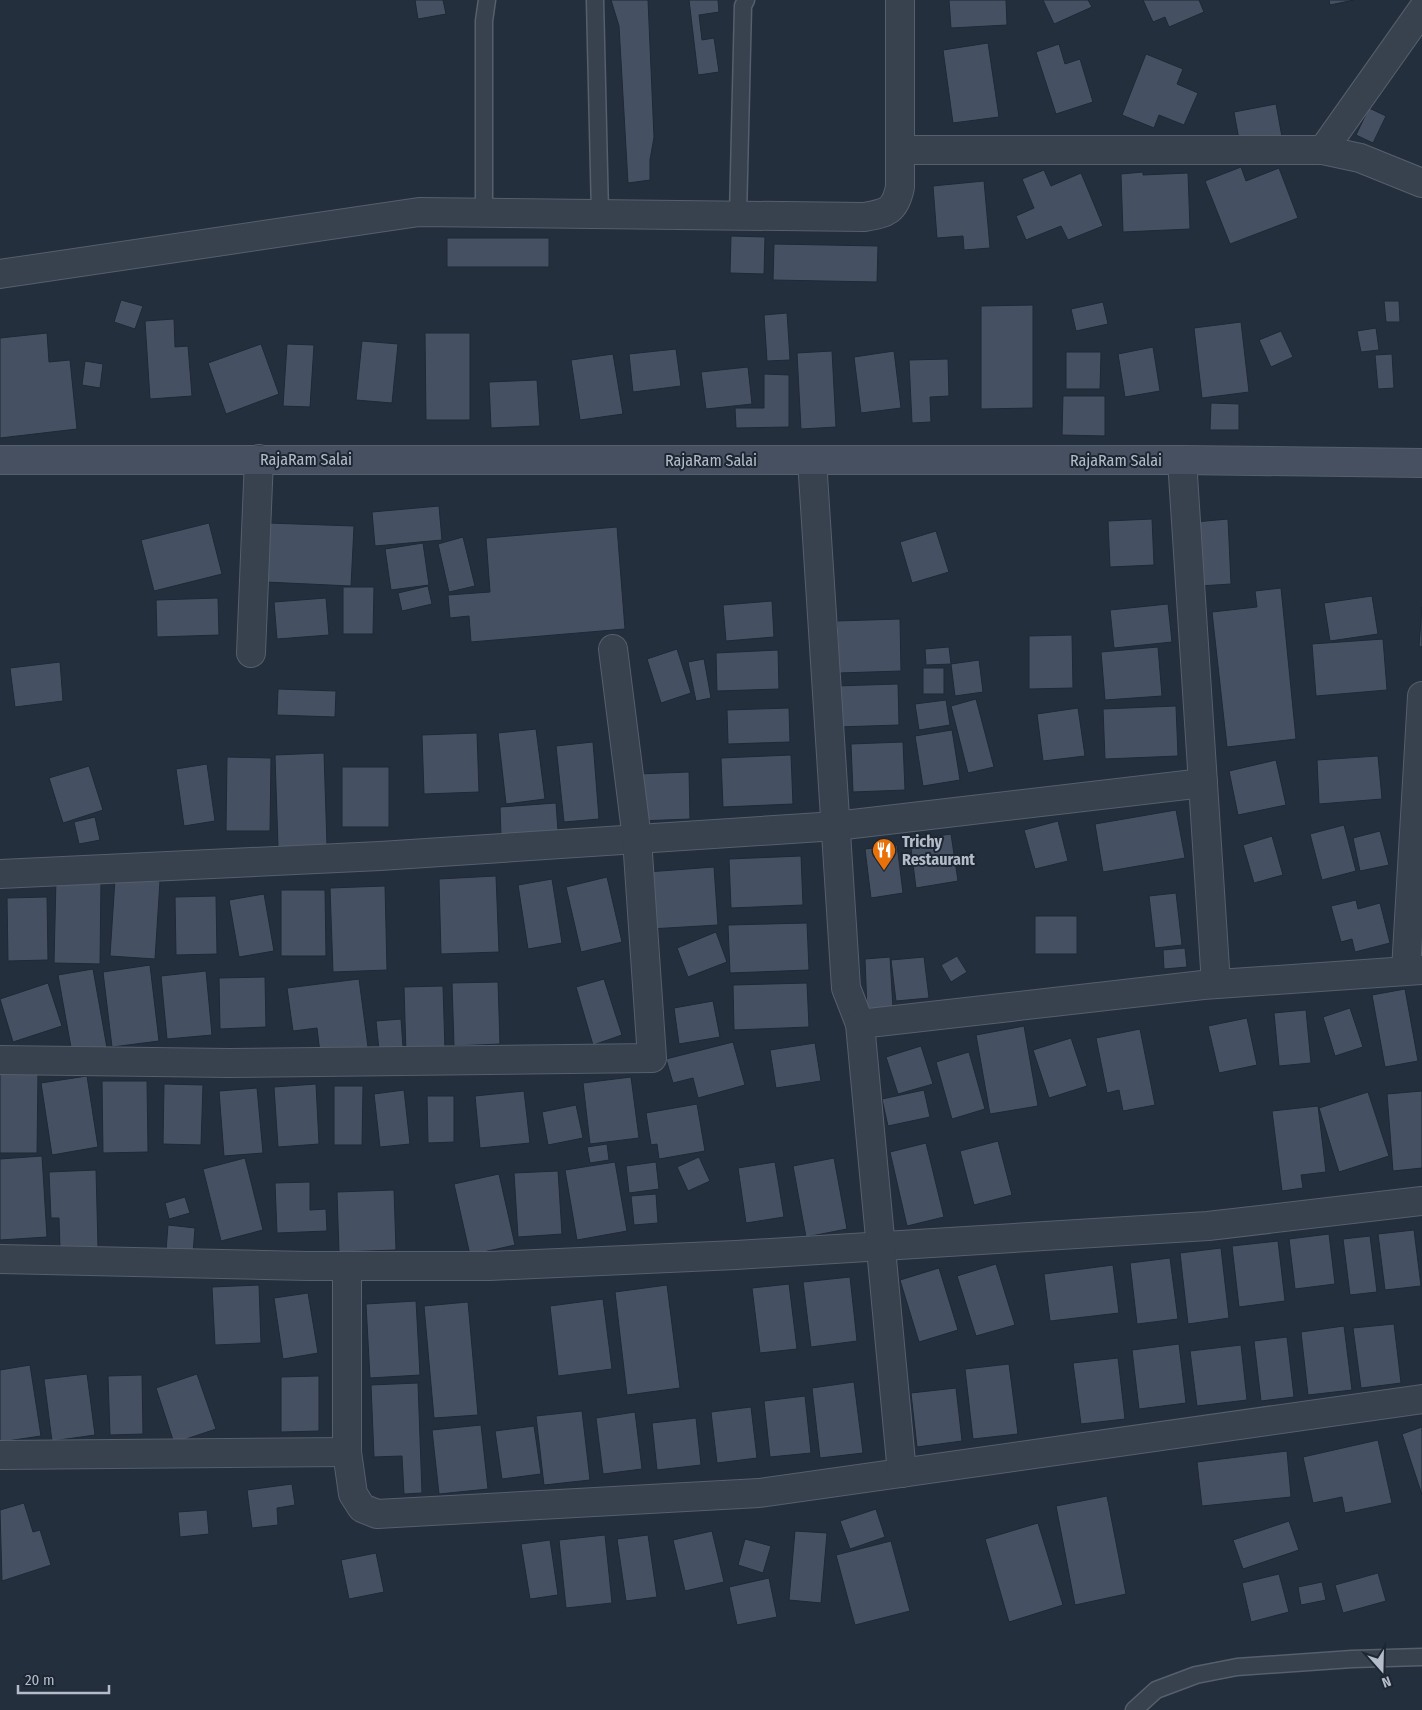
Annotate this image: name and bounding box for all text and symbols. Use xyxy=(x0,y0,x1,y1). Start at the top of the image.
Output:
street label: RajaRam Salai xyxy=(260,450,352,469)
street label: RajaRam Salai xyxy=(665,451,757,470)
street label: RajaRam Salai xyxy=(1070,451,1162,470)
place label: Trichy Restaurant xyxy=(902,832,975,869)
restaurant icon: Trichy Restaurant xyxy=(871,837,897,871)
north arrow xyxy=(1357,1645,1407,1695)
scale bar xyxy=(18,1662,109,1694)
text: 20 m xyxy=(25,1671,55,1689)
text: N xyxy=(1379,1672,1393,1691)

